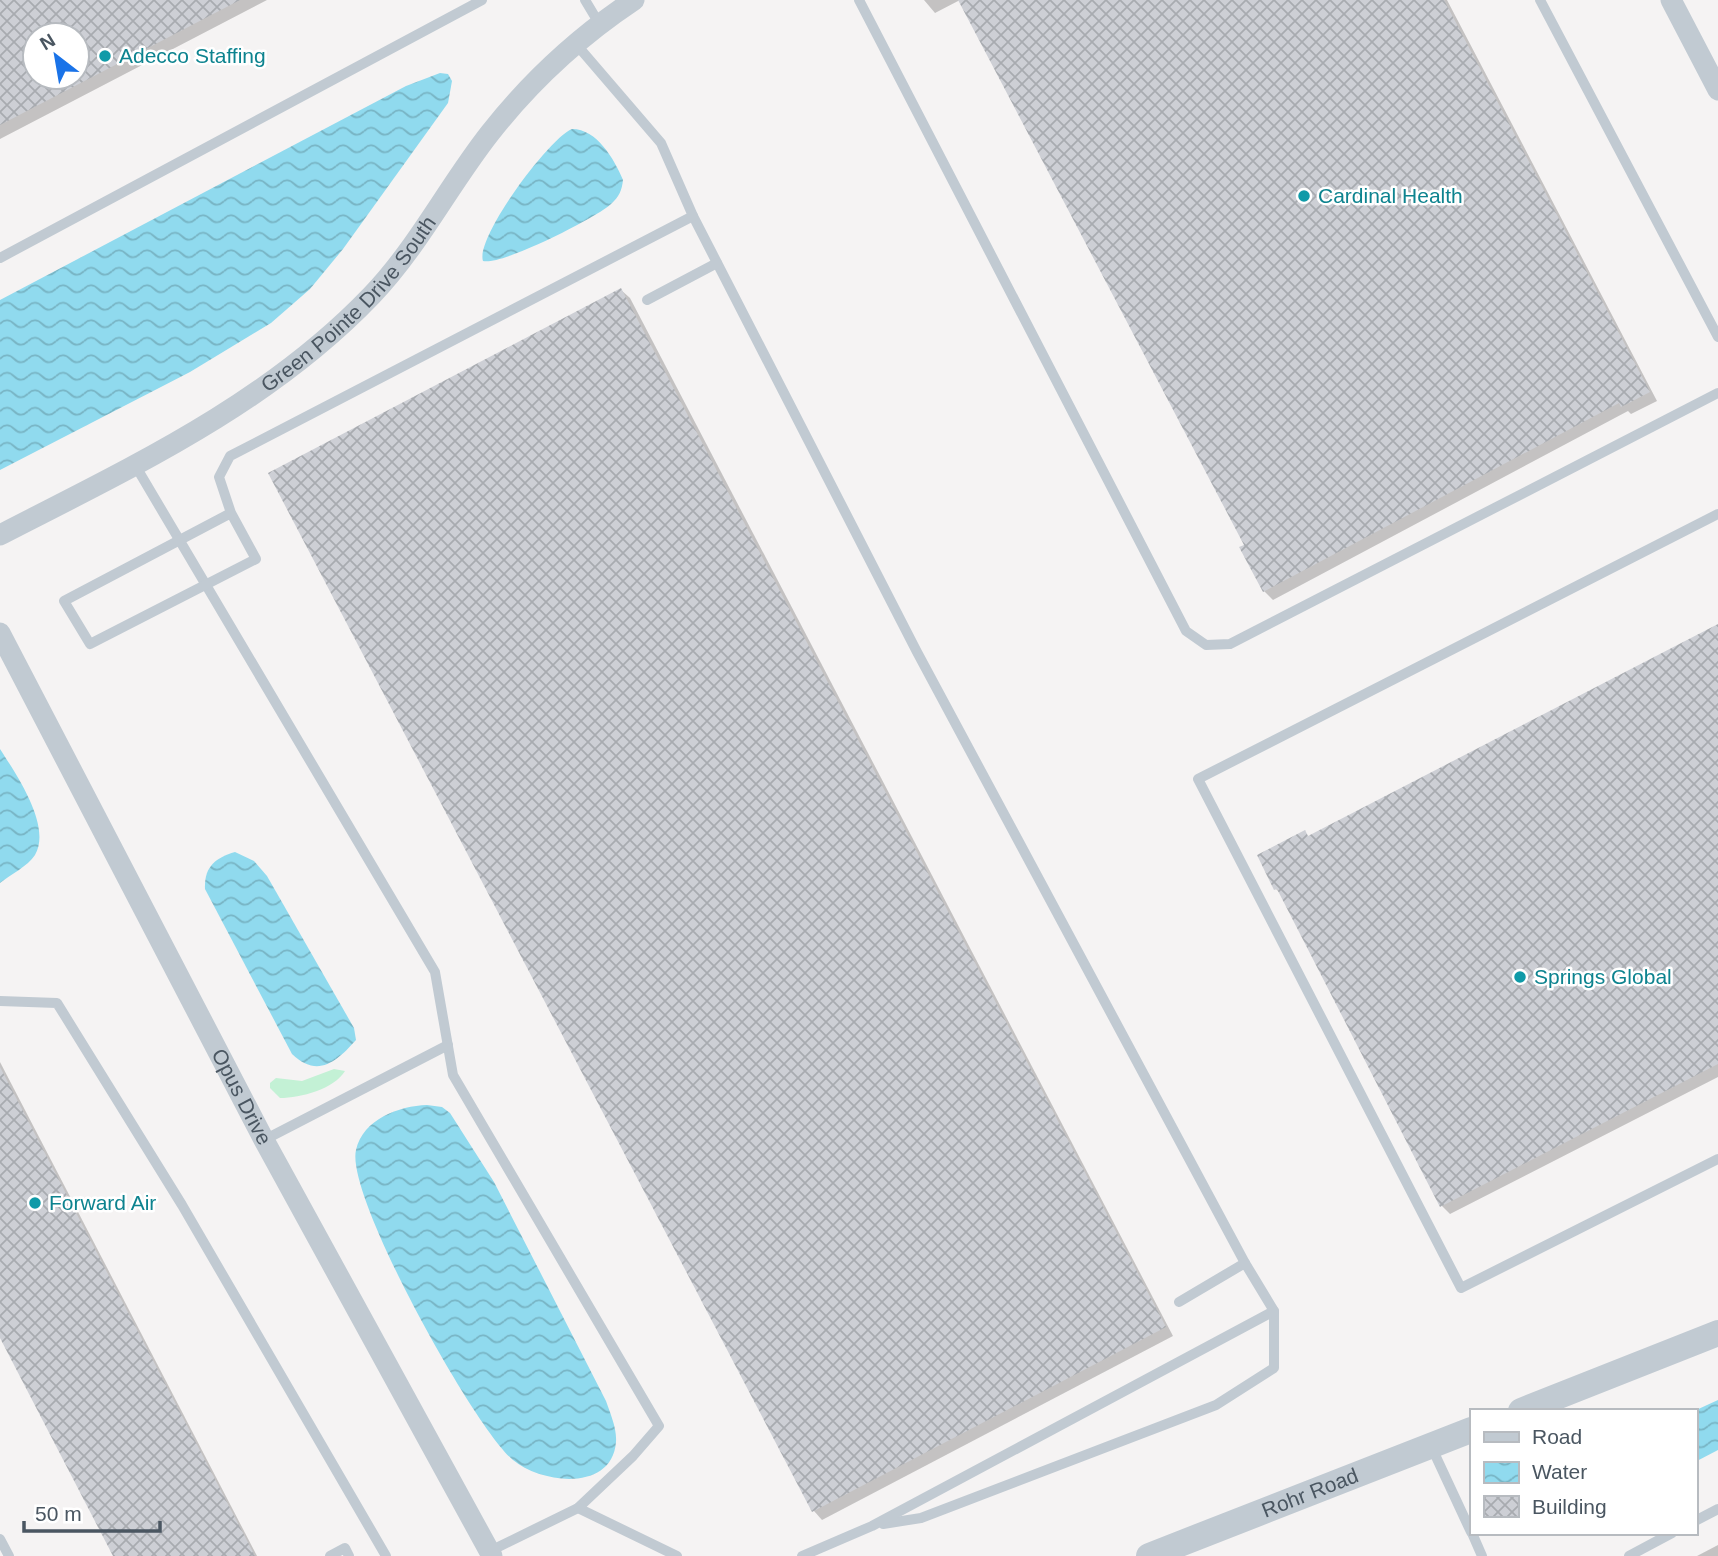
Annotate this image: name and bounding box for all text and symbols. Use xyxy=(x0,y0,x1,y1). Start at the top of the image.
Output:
north arrow xyxy=(21,21,91,91)
text: N xyxy=(36,29,59,54)
place label: Adecco Staffing xyxy=(119,44,266,67)
marker: Adecco Staffing xyxy=(97,48,113,64)
place label: Cardinal Health xyxy=(1318,184,1463,207)
marker: Cardinal Health xyxy=(1296,188,1312,204)
street label: Green Pointe Drive South xyxy=(256,212,440,396)
place label: Springs Global xyxy=(1534,965,1672,988)
marker: Springs Global xyxy=(1512,969,1528,985)
street label: Opus Drive xyxy=(208,1045,276,1149)
place label: Forward Air xyxy=(49,1191,156,1214)
marker: Forward Air xyxy=(27,1195,43,1211)
legend xyxy=(1470,1409,1697,1535)
text: Road xyxy=(1532,1425,1582,1448)
text: Water xyxy=(1532,1460,1587,1483)
street label: Rohr Road xyxy=(1258,1463,1361,1522)
scale bar xyxy=(24,1490,161,1534)
text: Building xyxy=(1532,1495,1607,1518)
text: 50 m xyxy=(35,1502,82,1525)

